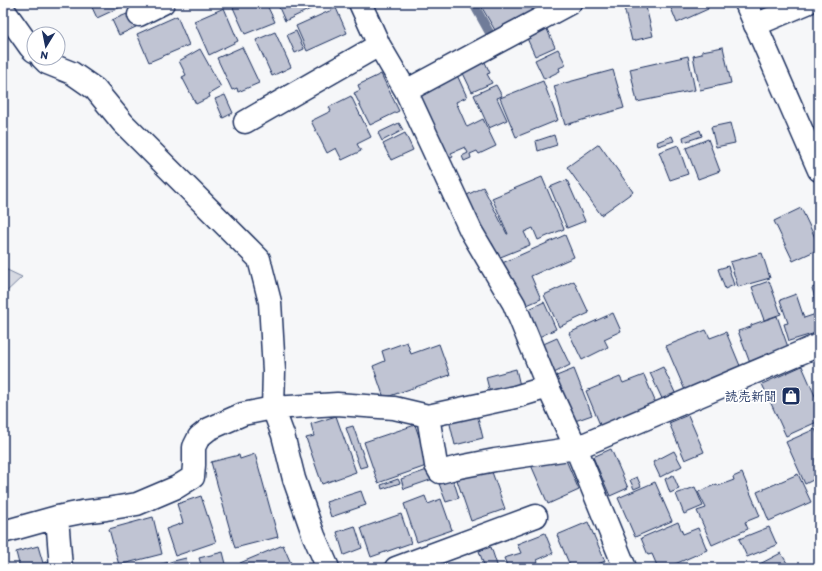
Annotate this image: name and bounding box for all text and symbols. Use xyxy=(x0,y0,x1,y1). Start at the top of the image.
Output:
north arrow xyxy=(26,26,66,66)
text: N xyxy=(40,48,49,62)
shop icon: 読売新聞 xyxy=(780,385,802,407)
place label: 読売新聞 xyxy=(725,389,777,404)

